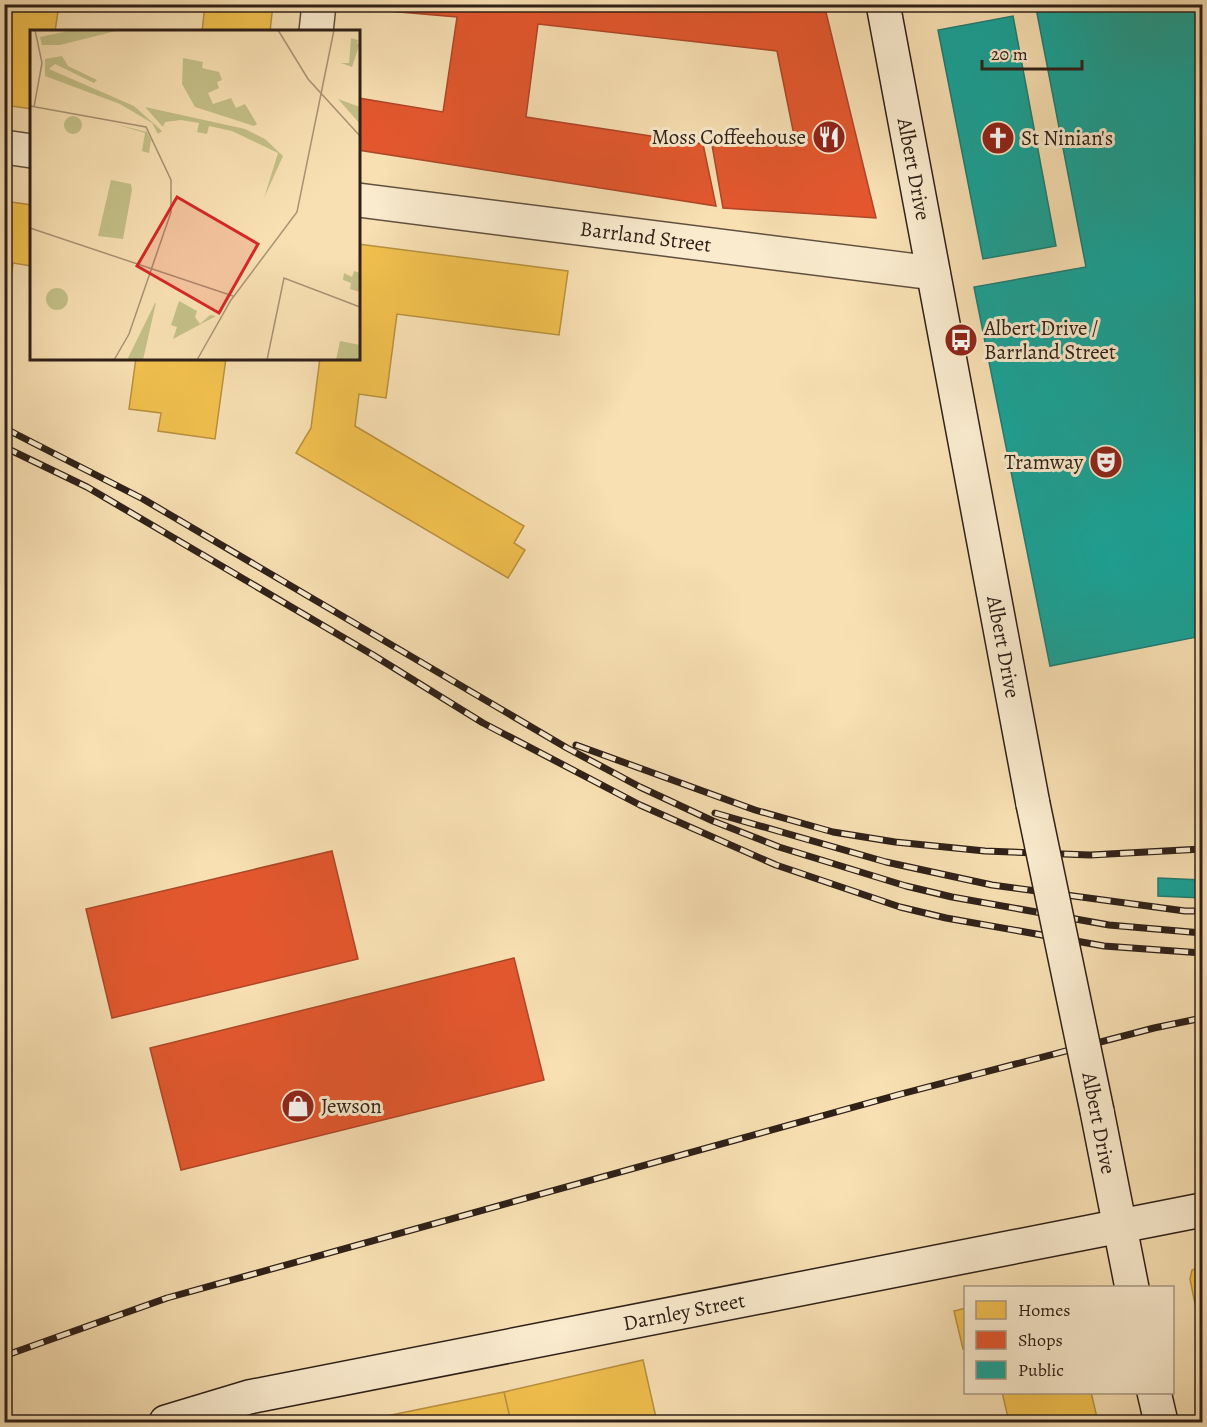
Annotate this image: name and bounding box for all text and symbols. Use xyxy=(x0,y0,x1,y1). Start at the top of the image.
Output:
inset map xyxy=(30,30,360,360)
scale bar xyxy=(982,33,1082,71)
text: 20 m xyxy=(991,42,1028,66)
street label: Albert Drive xyxy=(890,115,937,223)
restaurant icon: Moss Coffeehouse xyxy=(811,119,847,155)
church icon: St Ninian's xyxy=(980,120,1016,156)
place label: Moss Coffeehouse xyxy=(651,123,806,151)
place label: St Ninian's xyxy=(1021,124,1113,152)
street label: Barrland Street xyxy=(578,214,713,259)
place label: Albert Drive / Barrland Street xyxy=(983,314,1116,366)
bus stop icon: Albert Drive / Barrland Street xyxy=(943,322,979,358)
theatre icon: Tramway xyxy=(1088,444,1124,480)
place label: Tramway xyxy=(1004,448,1084,476)
street label: Albert Drive xyxy=(980,592,1027,700)
street label: Albert Drive xyxy=(1075,1069,1123,1176)
shop icon: Jewson xyxy=(280,1088,316,1124)
place label: Jewson xyxy=(321,1092,382,1120)
street label: Darnley Street xyxy=(621,1286,748,1337)
legend xyxy=(964,1286,1174,1394)
text: Homes xyxy=(1018,1298,1070,1322)
text: Shops xyxy=(1018,1328,1063,1352)
text: Public xyxy=(1018,1358,1064,1382)

